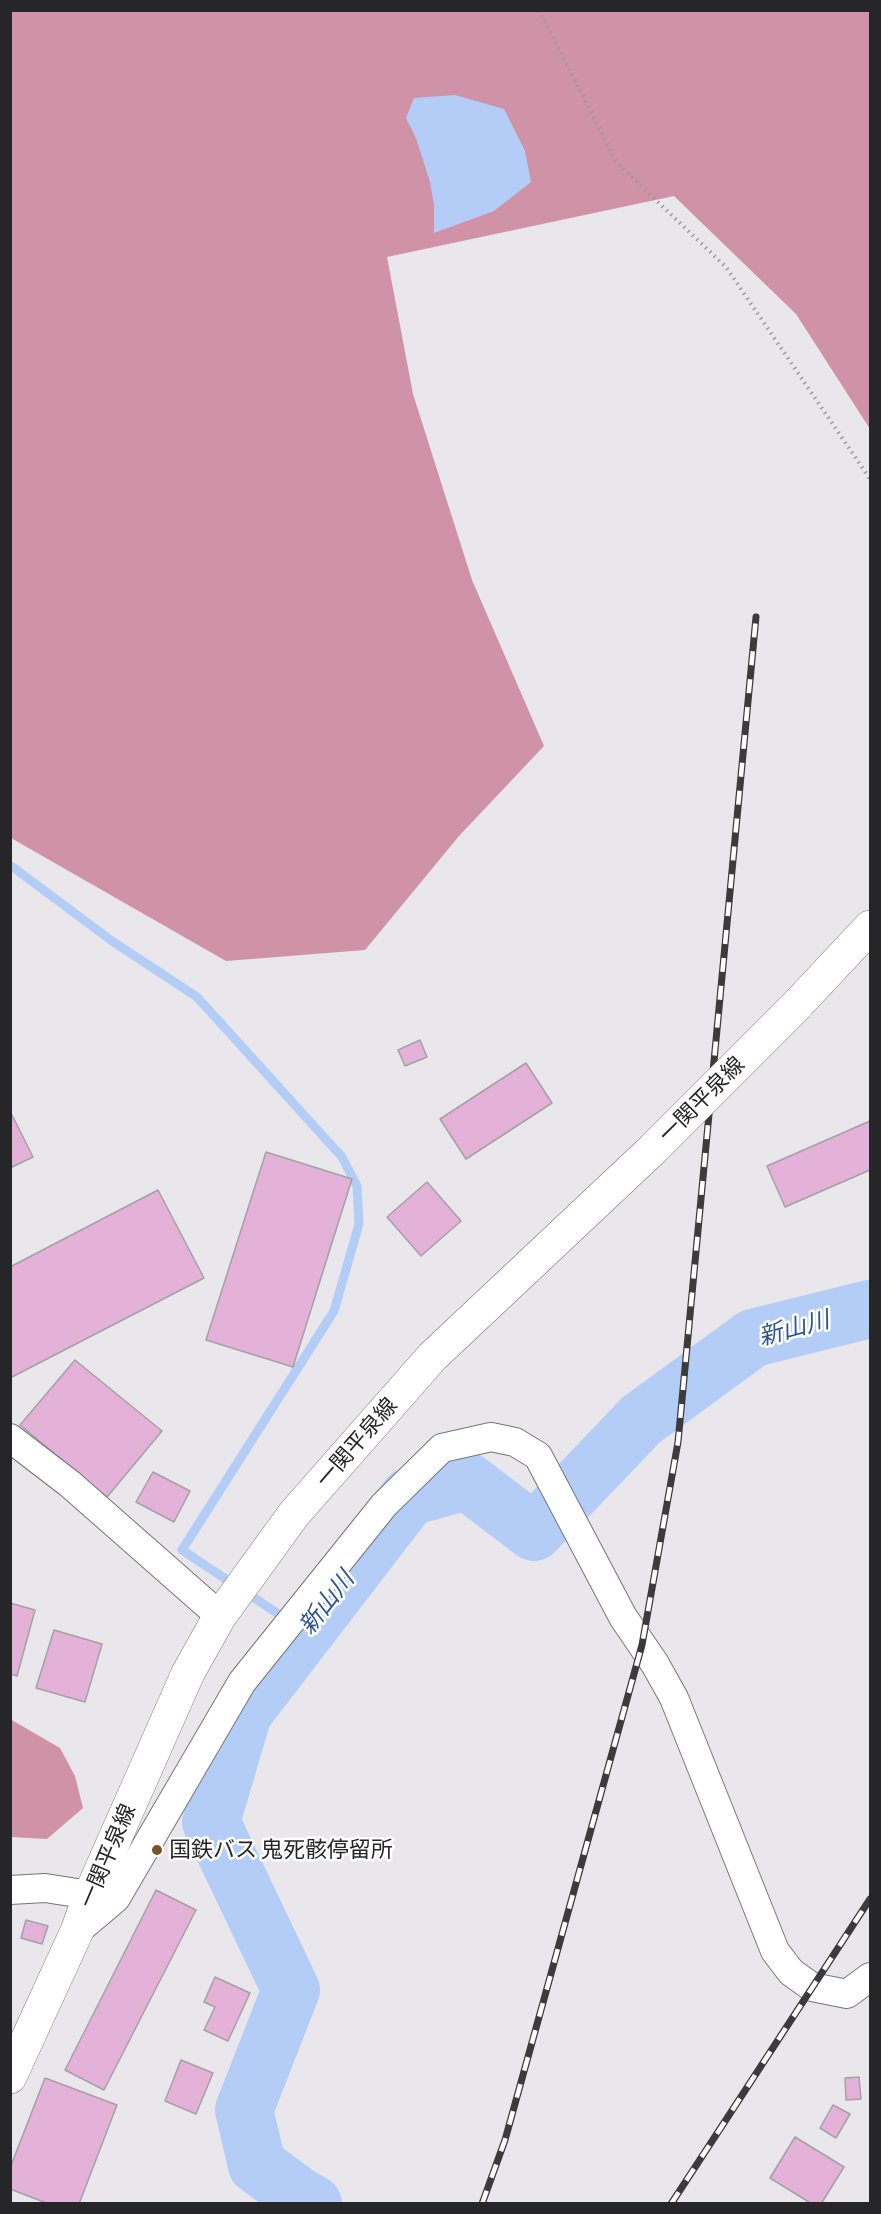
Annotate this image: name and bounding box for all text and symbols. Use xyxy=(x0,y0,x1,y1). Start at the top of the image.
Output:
street label: 一関平泉線 xyxy=(654,1052,750,1148)
water label: 新山川 xyxy=(755,1306,833,1352)
street label: 一関平泉線 xyxy=(311,1393,403,1493)
water label: 新山川 xyxy=(293,1566,361,1640)
street label: 一関平泉線 xyxy=(74,1800,142,1912)
place label: 国鉄バス 鬼死骸停留所 xyxy=(169,1837,393,1863)
marker: 国鉄バス 鬼死骸停留所 xyxy=(150,1843,164,1857)

